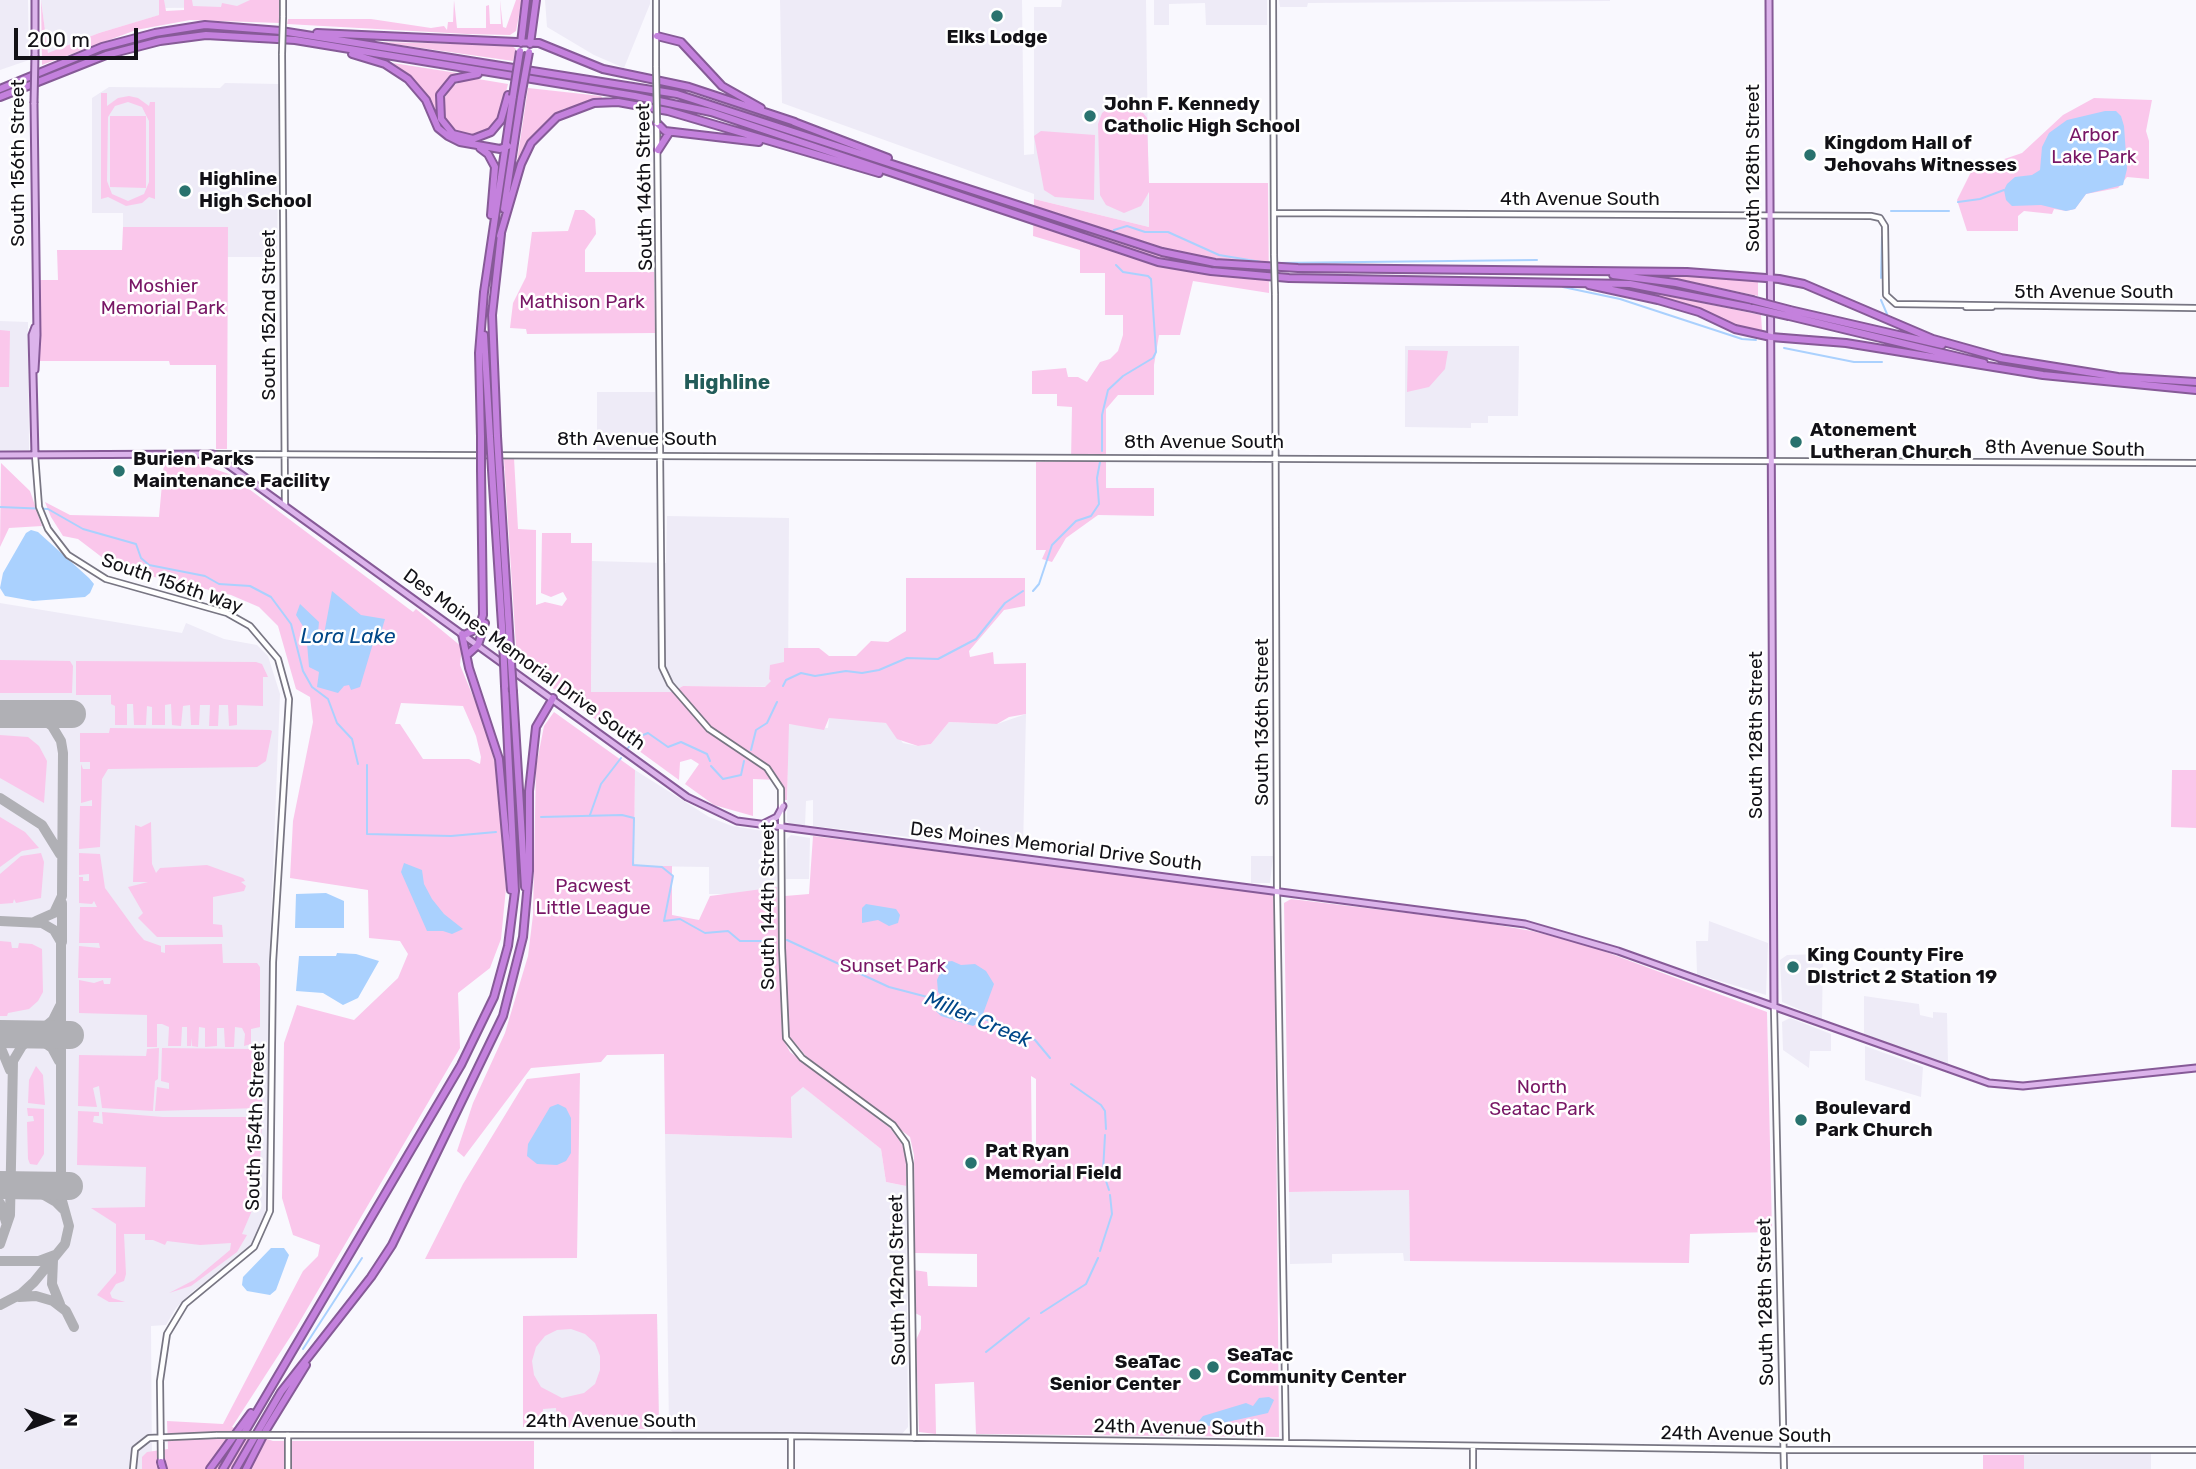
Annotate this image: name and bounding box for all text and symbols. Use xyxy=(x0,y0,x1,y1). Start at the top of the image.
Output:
marker: Elks Lodge xyxy=(989,8,1005,24)
scale bar xyxy=(18,14,142,58)
text: 200 m xyxy=(27,27,90,52)
place label: Elks Lodge xyxy=(946,27,1048,49)
street label: South 156th Street xyxy=(8,79,30,247)
street label: South 128th Street xyxy=(1743,84,1765,252)
place label: John F. Kennedy Catholic High School xyxy=(1104,94,1300,138)
street label: South 146th Street xyxy=(632,103,658,271)
marker: John F. Kennedy Catholic High School xyxy=(1082,108,1098,124)
park label: Arbor Lake Park xyxy=(2051,125,2137,169)
place label: Kingdom Hall of Jehovahs Witnesses xyxy=(1824,133,2017,177)
marker: Kingdom Hall of Jehovahs Witnesses xyxy=(1802,147,1818,163)
place label: Highline High School xyxy=(199,169,312,213)
marker: Highline High School xyxy=(177,183,193,199)
street label: 4th Avenue South xyxy=(1500,189,1660,211)
street label: South 152nd Street xyxy=(259,230,281,400)
park label: Moshier Memorial Park xyxy=(101,276,225,320)
street label: 5th Avenue South xyxy=(2014,282,2174,304)
park label: Mathison Park xyxy=(519,292,645,314)
district label: Highline xyxy=(684,370,770,396)
place label: Atonement Lutheran Church xyxy=(1810,420,1972,464)
street label: 8th Avenue South xyxy=(557,429,717,451)
street label: 8th Avenue South xyxy=(1124,432,1284,454)
marker: Atonement Lutheran Church xyxy=(1788,434,1804,450)
street label: 8th Avenue South xyxy=(1985,436,2145,462)
place label: Burien Parks Maintenance Facility xyxy=(133,449,330,493)
marker: Burien Parks Maintenance Facility xyxy=(111,463,127,479)
street label: South 156th Way xyxy=(98,549,246,619)
street label: Des Moines Memorial Drive South xyxy=(398,564,650,756)
water label: Lora Lake xyxy=(301,624,395,650)
street label: South 136th Street xyxy=(1252,638,1274,806)
street label: South 128th Street xyxy=(1746,651,1768,819)
street label: Des Moines Memorial Drive South xyxy=(909,818,1203,876)
street label: South 144th Street xyxy=(758,822,780,990)
park label: Pacwest Little League xyxy=(535,876,651,920)
place label: King County Fire DIstrict 2 Station 19 xyxy=(1807,945,1997,989)
park label: Sunset Park xyxy=(840,956,946,978)
marker: King County Fire DIstrict 2 Station 19 xyxy=(1785,959,1801,975)
water label: Miller Creek xyxy=(921,986,1035,1054)
street label: South 154th Street xyxy=(242,1043,270,1211)
park label: North Seatac Park xyxy=(1489,1077,1595,1121)
place label: Boulevard Park Church xyxy=(1815,1098,1933,1142)
marker: Boulevard Park Church xyxy=(1793,1112,1809,1128)
place label: Pat Ryan Memorial Field xyxy=(985,1141,1122,1185)
marker: Pat Ryan Memorial Field xyxy=(963,1155,979,1171)
street label: South 142nd Street xyxy=(885,1194,911,1366)
street label: South 128th Street xyxy=(1753,1218,1779,1386)
place label: SeaTac Community Center xyxy=(1227,1345,1406,1389)
place label: SeaTac Senior Center xyxy=(1050,1352,1181,1396)
marker: SeaTac Community Center xyxy=(1205,1359,1221,1375)
marker: SeaTac Senior Center xyxy=(1187,1366,1203,1382)
north arrow xyxy=(14,1385,84,1455)
street label: 24th Avenue South xyxy=(526,1411,696,1433)
text: N xyxy=(59,1413,82,1427)
street label: 24th Avenue South xyxy=(1093,1415,1265,1441)
street label: 24th Avenue South xyxy=(1660,1422,1832,1448)

